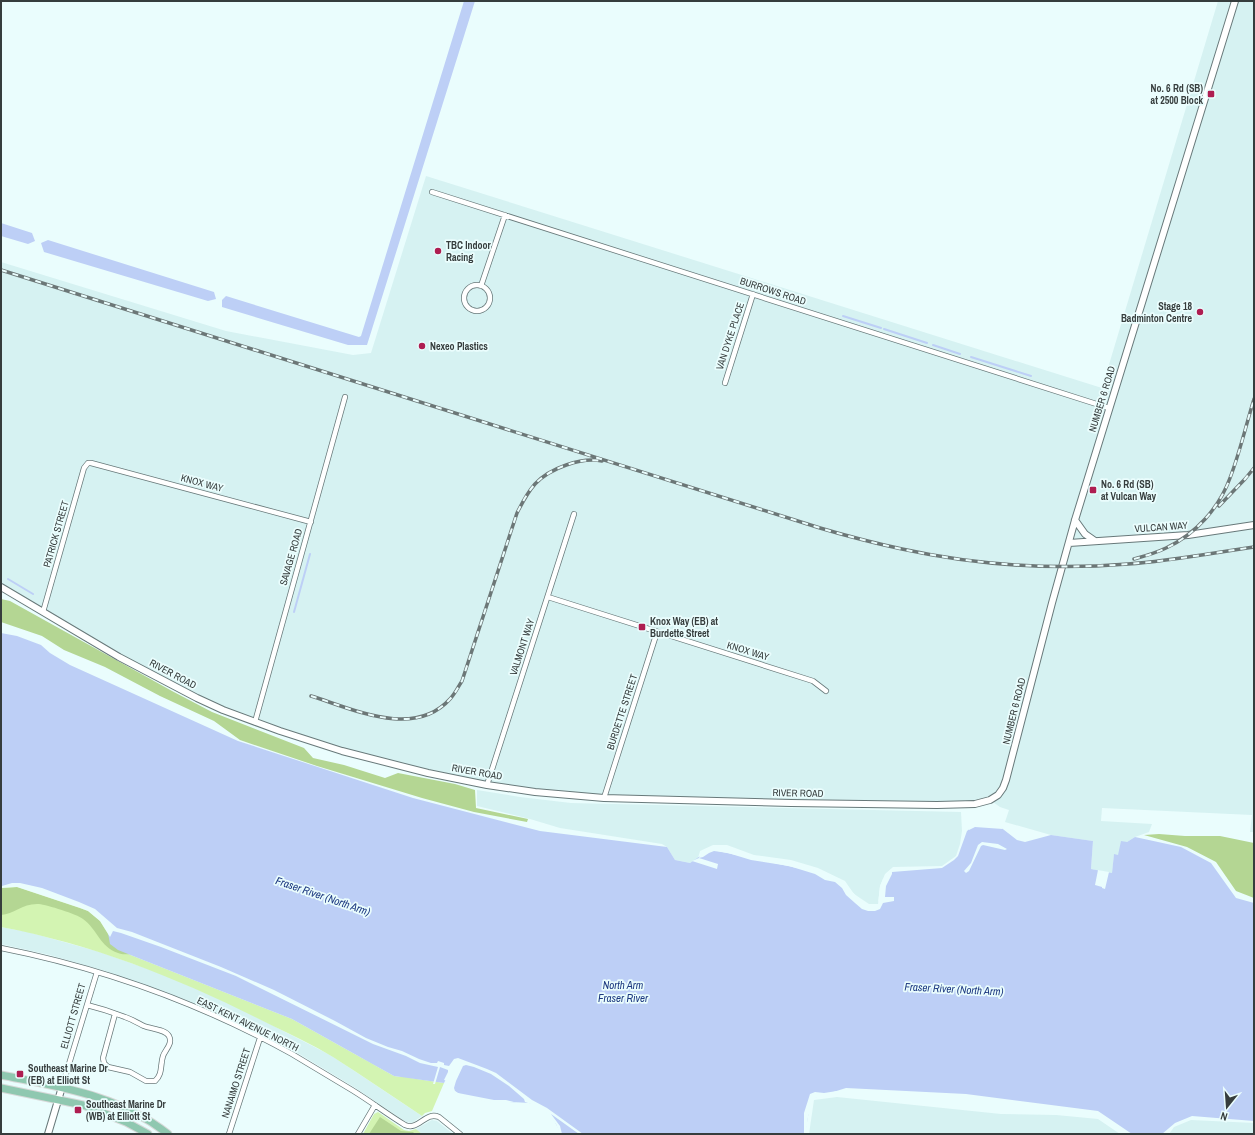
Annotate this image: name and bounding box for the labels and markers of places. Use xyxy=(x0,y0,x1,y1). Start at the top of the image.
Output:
place label: No. 6 Rd (SB) at 2500 Block xyxy=(1151,82,1203,107)
marker: No. 6 Rd (SB) at 2500 Block xyxy=(1206,89,1216,99)
place label: TBC Indoor Racing xyxy=(446,239,491,264)
marker: TBC Indoor Racing xyxy=(433,246,443,256)
place label: Stage 18 Badminton Centre xyxy=(1121,300,1192,325)
marker: Stage 18 Badminton Centre xyxy=(1195,307,1205,317)
place label: Nexeo Plastics xyxy=(430,340,488,353)
marker: Nexeo Plastics xyxy=(417,341,427,351)
place label: No. 6 Rd (SB) at Vulcan Way xyxy=(1101,478,1156,503)
marker: No. 6 Rd (SB) at Vulcan Way xyxy=(1088,485,1098,495)
place label: Knox Way (EB) at Burdette Street xyxy=(650,615,718,640)
marker: Knox Way (EB) at Burdette Street xyxy=(637,622,647,632)
place label: Southeast Marine Dr (EB) at Elliott St xyxy=(28,1062,109,1087)
marker: Southeast Marine Dr (EB) at Elliott St xyxy=(15,1069,25,1079)
place label: Southeast Marine Dr (WB) at Elliott St xyxy=(86,1098,167,1123)
marker: Southeast Marine Dr (WB) at Elliott St xyxy=(73,1105,83,1115)

